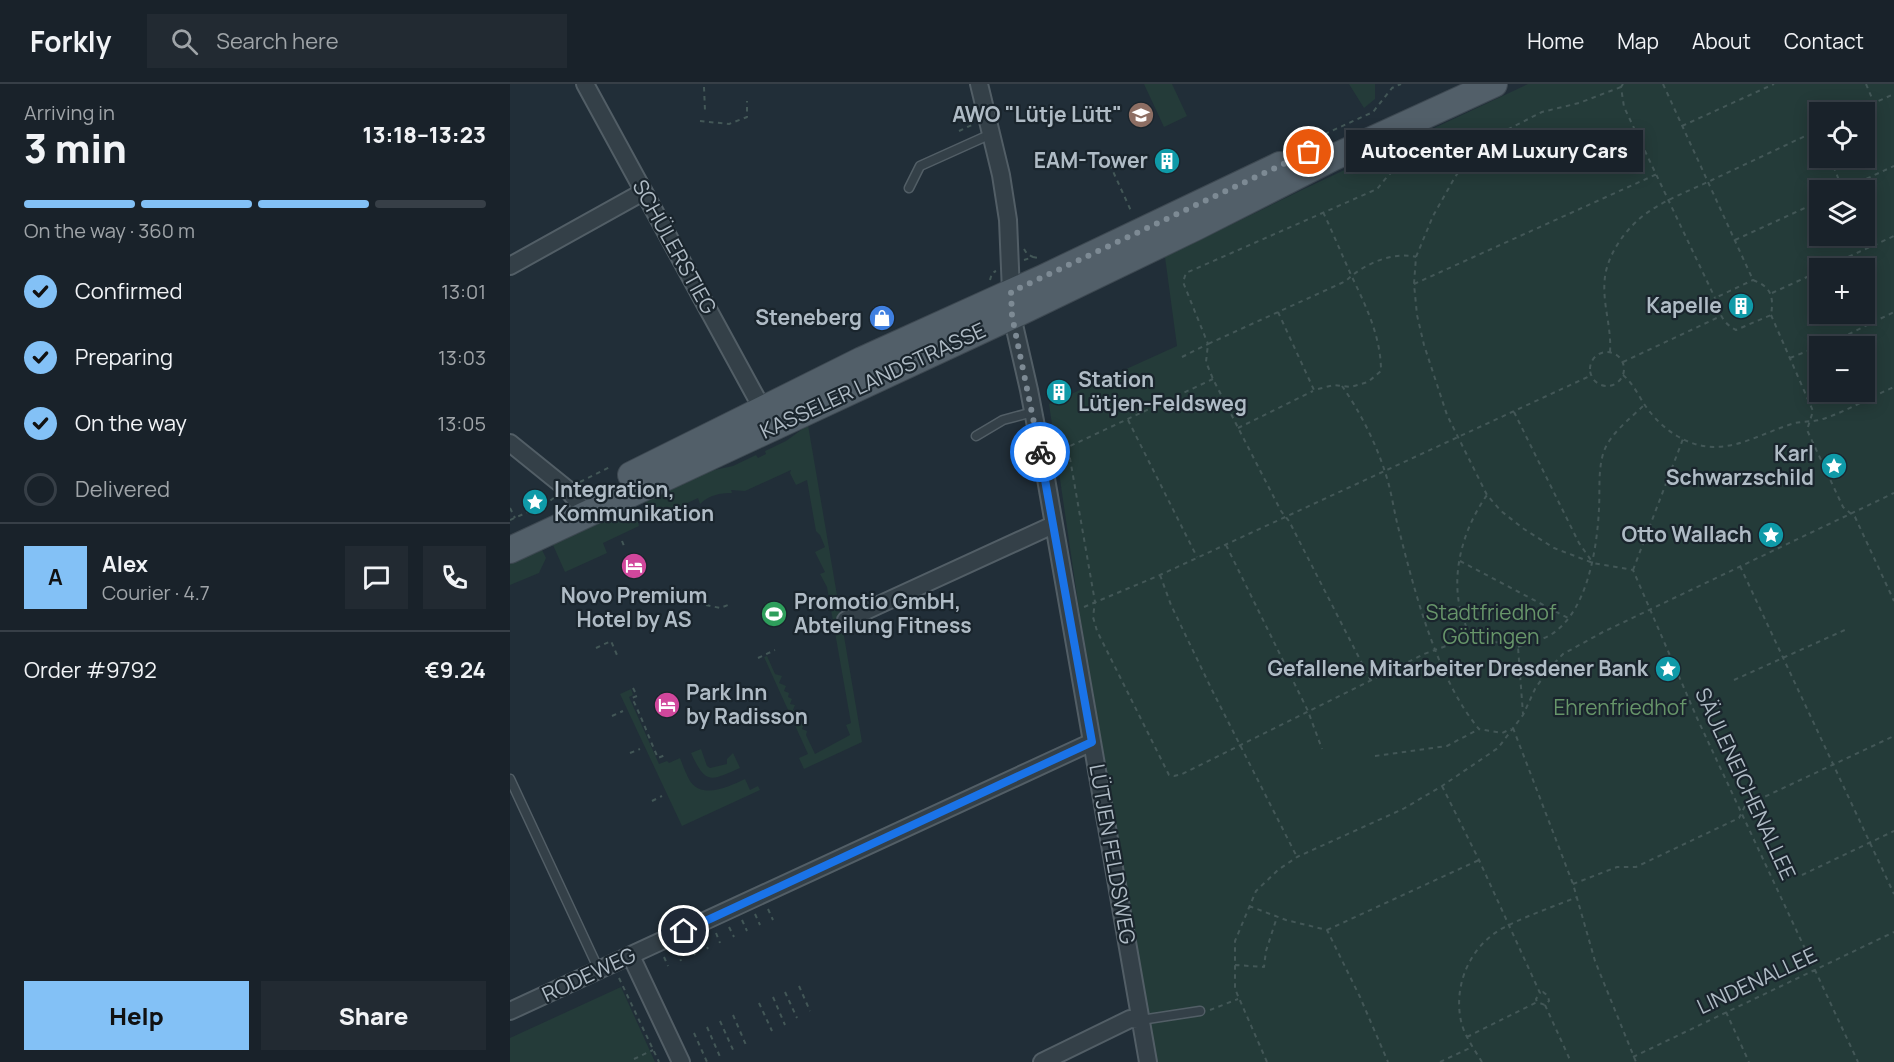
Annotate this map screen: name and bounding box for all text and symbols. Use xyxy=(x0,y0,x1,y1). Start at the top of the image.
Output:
search box xyxy=(147,14,567,68)
text: Forkly xyxy=(30,22,111,60)
icon: search xyxy=(168,25,201,58)
text: Search here xyxy=(216,26,339,56)
text: Home xyxy=(1527,27,1584,55)
text: Map xyxy=(1617,27,1659,55)
text: About xyxy=(1692,27,1751,55)
text: Contact xyxy=(1784,27,1864,55)
text: Arriving in xyxy=(24,99,115,126)
place label: AWO "Lütje Lütt" xyxy=(952,100,1122,128)
school or university icon: AWO "Lütje Lütt" xyxy=(1126,100,1156,130)
map controls xyxy=(1809,102,1875,402)
button: locate xyxy=(1809,102,1875,168)
text: 13:18–13:23 xyxy=(362,120,486,150)
text: 3 min xyxy=(24,121,127,175)
pin xyxy=(1283,126,1334,177)
callout: Autocenter AM Luxury Cars xyxy=(1345,131,1642,173)
icon: bag xyxy=(1292,135,1325,168)
text: Autocenter AM Luxury Cars xyxy=(1361,137,1628,164)
place label: EAM-Tower xyxy=(1034,146,1148,174)
building icon: EAM-Tower xyxy=(1152,146,1182,176)
street label: SCHÜLERSTIEG xyxy=(626,174,723,319)
button: layers xyxy=(1809,180,1875,246)
text: On the way · 360 m xyxy=(24,217,195,244)
button: + xyxy=(1809,258,1875,324)
icon: check xyxy=(24,275,57,308)
text: Confirmed xyxy=(75,276,183,306)
text: 13:01 xyxy=(441,278,486,305)
place label: Kapelle xyxy=(1646,291,1722,319)
building icon: Kapelle xyxy=(1726,291,1756,321)
place label: Steneberg xyxy=(755,303,862,331)
shop icon: Steneberg xyxy=(867,303,897,333)
street label: KASSELER LANDSTRASSE xyxy=(755,315,990,445)
button: − xyxy=(1809,336,1875,402)
icon: check xyxy=(24,341,57,374)
text: Preparing xyxy=(75,342,173,372)
text: 13:03 xyxy=(438,344,486,371)
place label: Station Lütjen-Feldsweg xyxy=(1078,365,1247,417)
building icon: Station Lütjen-Feldsweg xyxy=(1044,377,1074,407)
icon: check xyxy=(24,407,57,440)
text: On the way xyxy=(75,408,187,438)
text: 13:05 xyxy=(437,410,486,437)
courier xyxy=(1010,422,1070,482)
icon: bike xyxy=(1024,436,1057,469)
place label: Karl Schwarzschild xyxy=(1666,439,1814,491)
place icon: Karl Schwarzschild xyxy=(1819,451,1849,481)
text: Delivered xyxy=(75,474,170,504)
place label: Integration, Kommunikation xyxy=(554,475,714,527)
place icon: Integration, Kommunikation xyxy=(520,487,550,517)
place label: Otto Wallach xyxy=(1621,520,1752,548)
place icon: Otto Wallach xyxy=(1756,520,1786,550)
button: chat xyxy=(345,546,408,609)
button: phone xyxy=(423,546,486,609)
text: Alex xyxy=(102,549,148,579)
hotel icon: Novo Premium Hotel by AS xyxy=(619,551,649,581)
text: A xyxy=(48,562,63,592)
text: Courier · 4.7 xyxy=(102,579,210,606)
place label: Novo Premium Hotel by AS xyxy=(561,581,707,633)
place label: Promotio GmbH, Abteilung Fitness xyxy=(794,587,972,639)
park label: Stadtfriedhof Göttingen xyxy=(1426,598,1557,650)
sports icon: Promotio GmbH, Abteilung Fitness xyxy=(759,599,789,629)
place label: Gefallene Mitarbeiter Dresdener Bank xyxy=(1268,654,1649,682)
place icon: Gefallene Mitarbeiter Dresdener Bank xyxy=(1653,654,1683,684)
text: Order #9792 xyxy=(24,655,157,685)
text: €9.24 xyxy=(425,655,486,685)
place label: Park Inn by Radisson xyxy=(686,678,808,730)
street label: SÄULENEICHENALLEE xyxy=(1689,683,1803,884)
hotel icon: Park Inn by Radisson xyxy=(652,690,682,720)
park label: Ehrenfriedhof xyxy=(1553,693,1687,721)
street label: LÜTJEN FELDSWEG xyxy=(1083,762,1143,946)
pin xyxy=(658,905,709,956)
icon: home xyxy=(667,914,700,947)
street label: RODEWEG xyxy=(537,940,640,1008)
street label: LINDENALLEE xyxy=(1692,940,1821,1020)
button: Help xyxy=(24,981,249,1050)
button: Share xyxy=(261,981,486,1050)

